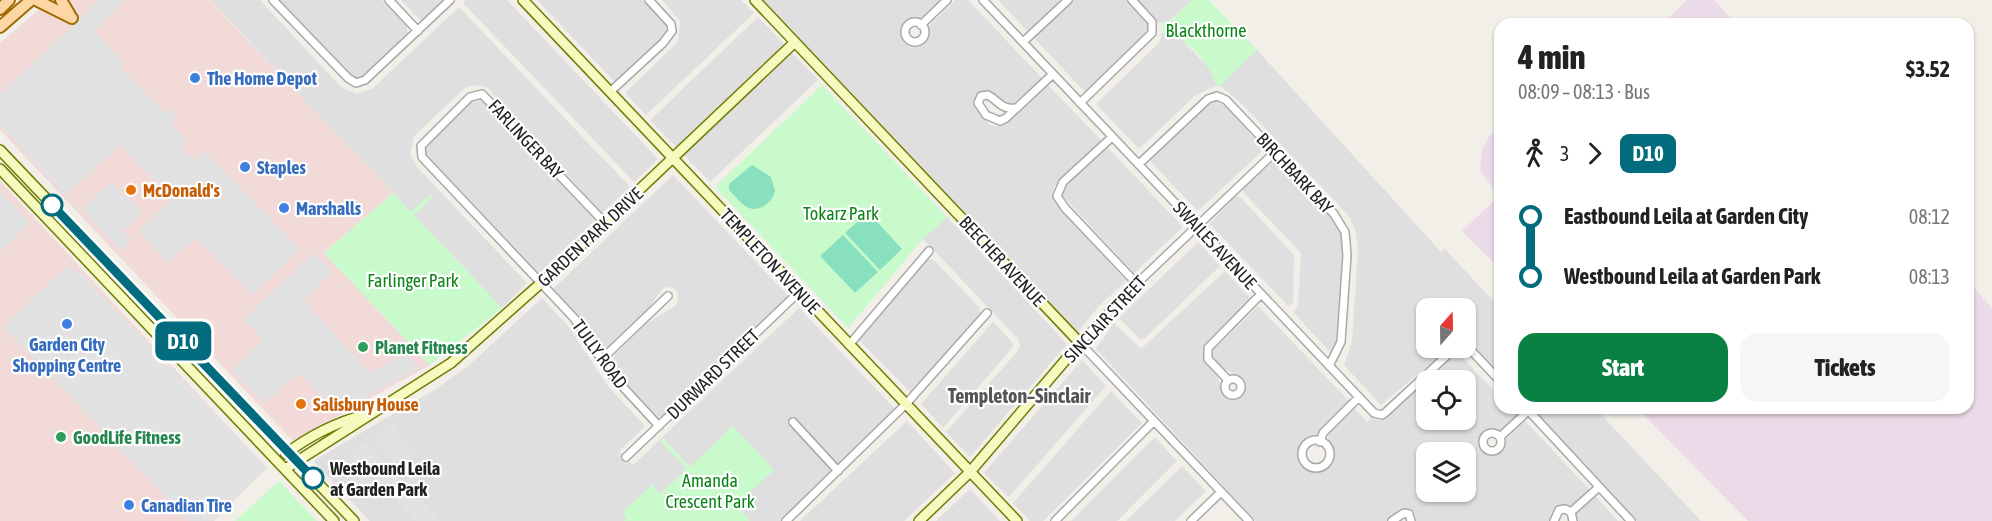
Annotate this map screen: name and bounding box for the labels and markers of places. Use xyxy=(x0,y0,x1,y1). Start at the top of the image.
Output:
place label: The Home Depot xyxy=(207,68,318,89)
marker: The Home Depot xyxy=(188,71,202,85)
place label: Staples xyxy=(257,157,306,178)
marker: Staples xyxy=(238,160,252,174)
place label: McDonald's xyxy=(143,180,220,201)
marker: McDonald's xyxy=(124,183,138,197)
unlabelled marker xyxy=(41,194,63,216)
place label: Marshalls xyxy=(296,198,362,219)
marker: Marshalls xyxy=(277,201,291,215)
marker: Garden City Shopping Centre xyxy=(60,317,74,331)
place label: Garden City Shopping Centre xyxy=(13,334,121,376)
place label: Planet Fitness xyxy=(375,337,468,358)
marker: Planet Fitness xyxy=(356,340,370,354)
place label: Salisbury House xyxy=(313,394,419,415)
marker: Salisbury House xyxy=(294,397,308,411)
place label: GoodLife Fitness xyxy=(73,427,182,448)
marker: GoodLife Fitness xyxy=(54,430,68,444)
place label: Westbound Leila at Garden Park xyxy=(329,458,440,500)
marker: Westbound Leila at Garden Park xyxy=(302,467,324,489)
place label: Canadian Tire xyxy=(141,495,232,516)
marker: Canadian Tire xyxy=(122,498,136,512)

